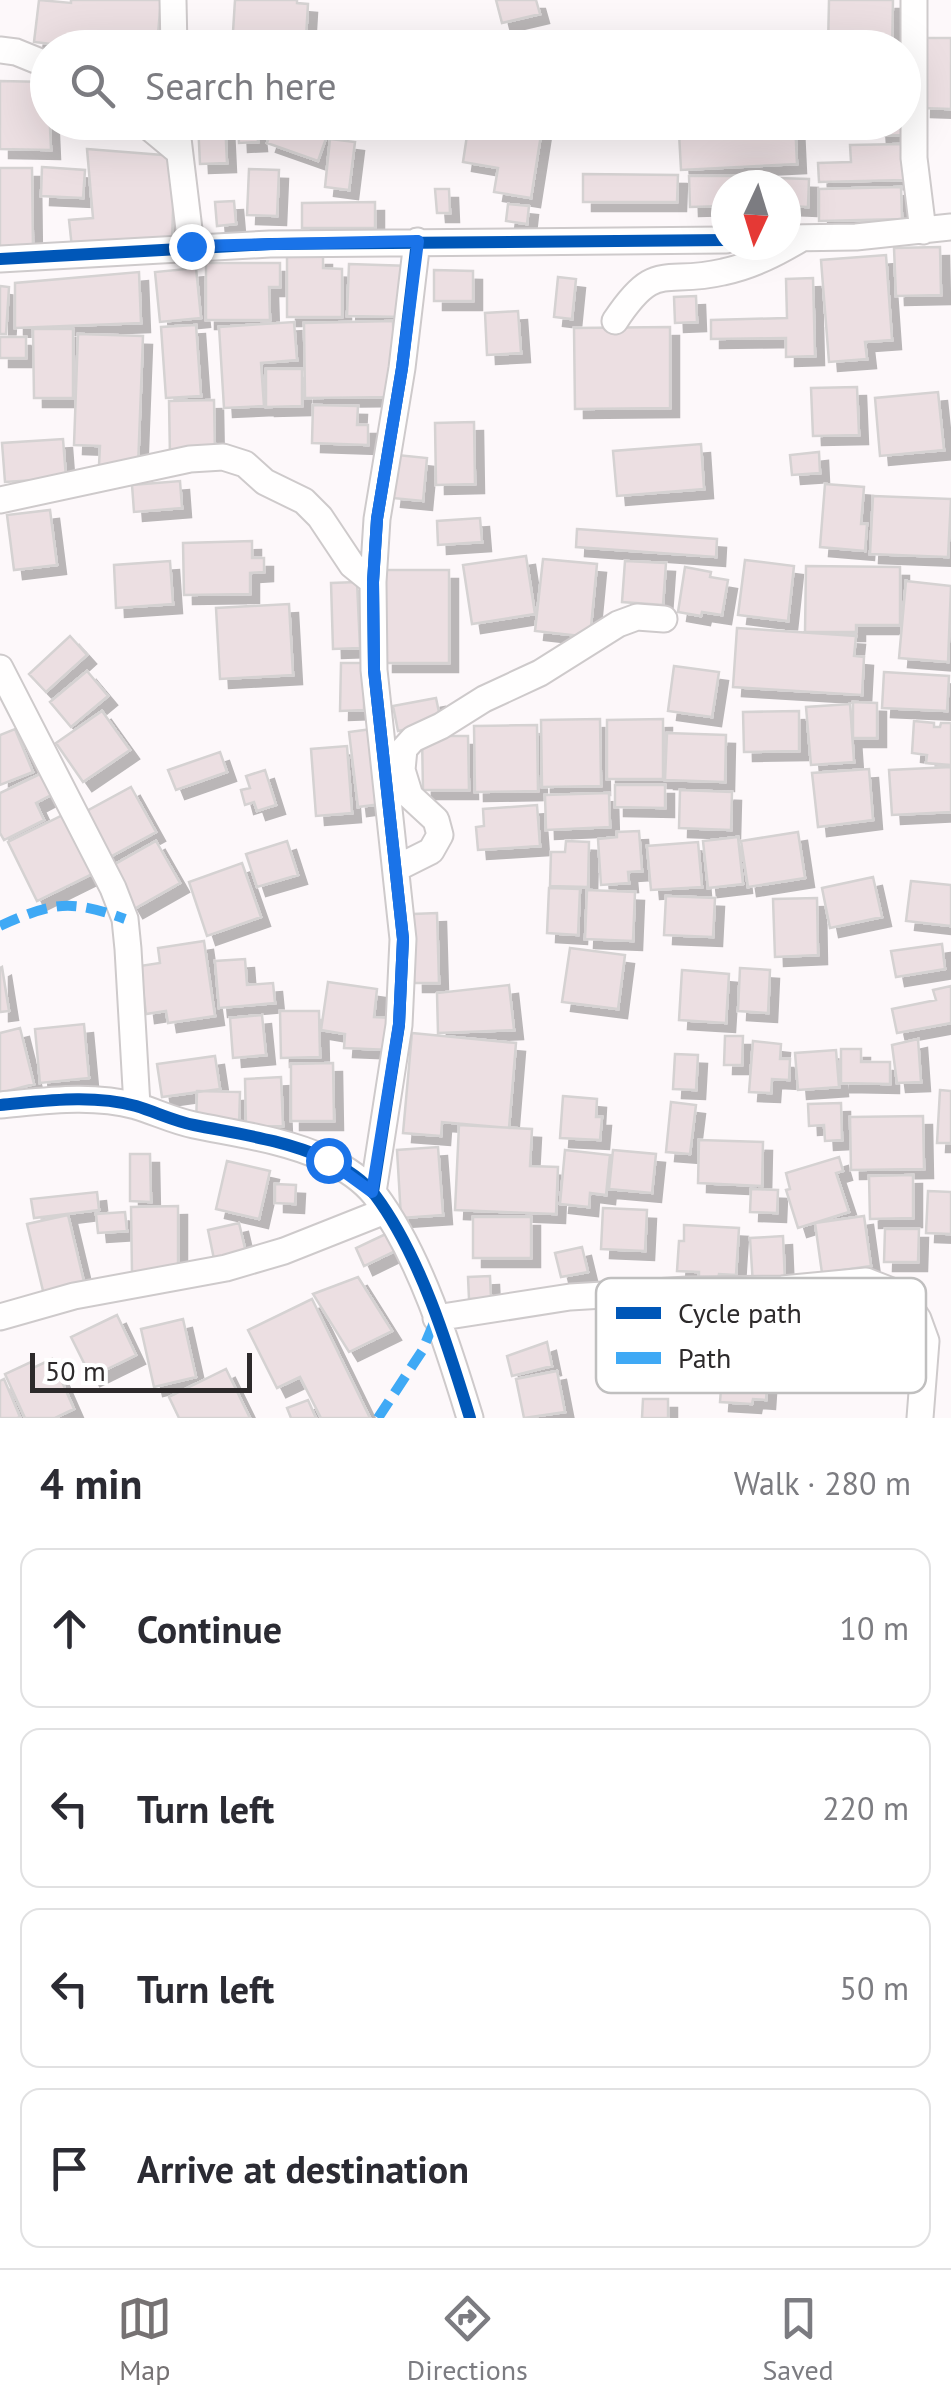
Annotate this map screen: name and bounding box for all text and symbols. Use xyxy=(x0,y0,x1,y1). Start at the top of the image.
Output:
search box xyxy=(30,30,921,140)
icon: search xyxy=(65,58,120,113)
text: Search here xyxy=(145,61,337,110)
north arrow xyxy=(711,170,801,260)
route end xyxy=(169,224,215,270)
route start xyxy=(306,1138,352,1184)
legend xyxy=(596,1278,926,1393)
text: Cycle path xyxy=(678,1294,802,1331)
text: Path xyxy=(678,1339,731,1376)
scale bar xyxy=(30,1348,252,1392)
text: 50 m xyxy=(45,1352,106,1389)
text: 4 min xyxy=(40,1456,142,1511)
text: Walk · 280 m xyxy=(734,1462,911,1504)
icon: ahead xyxy=(42,1601,97,1656)
text: Continue xyxy=(137,1604,282,1653)
text: 10 m xyxy=(840,1607,909,1649)
icon: left xyxy=(42,1781,97,1836)
text: Turn left xyxy=(137,1784,274,1833)
text: 220 m xyxy=(822,1787,909,1829)
icon: left xyxy=(42,1961,97,2016)
text: Turn left xyxy=(137,1964,274,2013)
text: 50 m xyxy=(840,1967,909,2009)
icon: arrive xyxy=(42,2141,97,2196)
text: Arrive at destination xyxy=(137,2144,469,2193)
tab: Map xyxy=(117,2291,172,2388)
tab: Directions xyxy=(407,2291,528,2388)
tab: Saved xyxy=(762,2291,834,2388)

